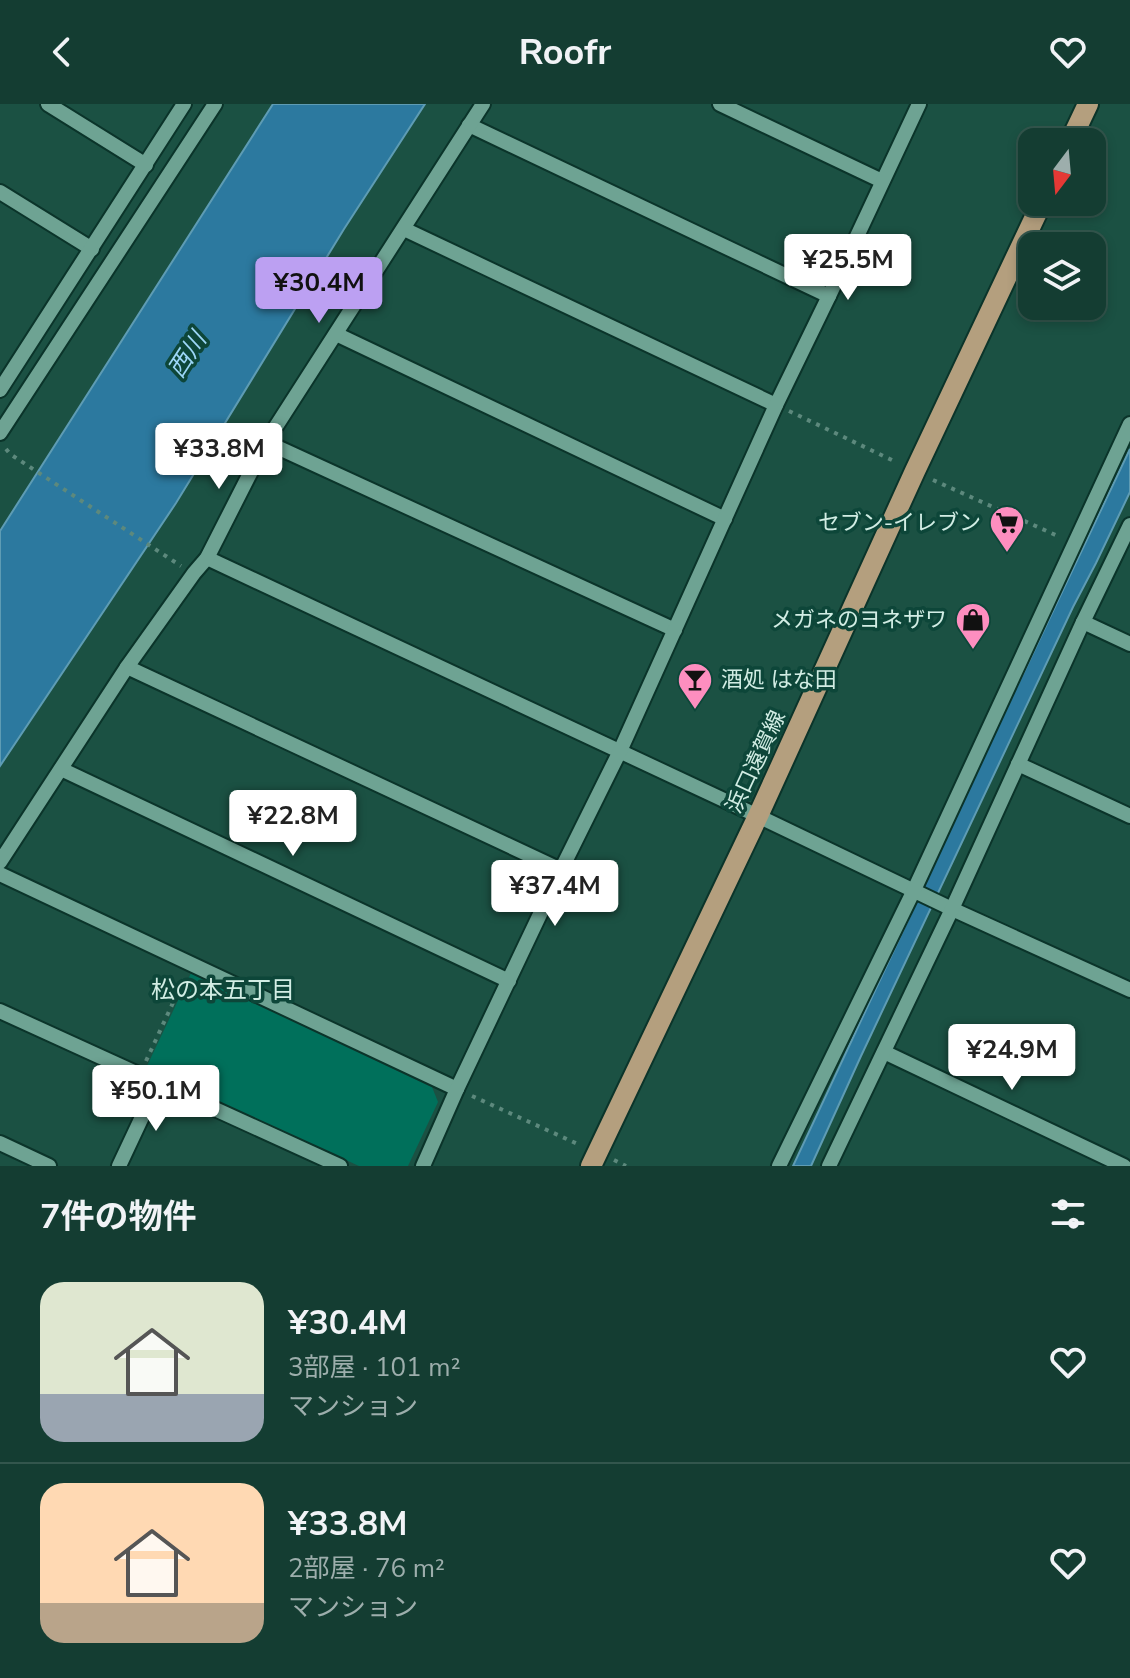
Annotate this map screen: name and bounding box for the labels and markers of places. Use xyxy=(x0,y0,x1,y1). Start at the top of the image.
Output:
pin: ¥25.5M xyxy=(783,234,913,302)
pin: ¥30.4M xyxy=(254,257,384,325)
pin: ¥33.8M xyxy=(154,423,284,491)
supermarket icon: セブン-イレブン xyxy=(988,504,1026,554)
place label: セブン-イレブン xyxy=(818,508,981,538)
shop icon: メガネのヨネザワ xyxy=(954,601,992,651)
place label: メガネのヨネザワ xyxy=(771,605,947,635)
bar icon: 酒処 はな田 xyxy=(676,661,714,711)
place label: 酒処 はな田 xyxy=(721,665,837,695)
pin: ¥22.8M xyxy=(228,790,358,858)
pin: ¥37.4M xyxy=(490,860,620,928)
pin: ¥24.9M xyxy=(947,1024,1077,1092)
pin: ¥50.1M xyxy=(91,1065,221,1133)

